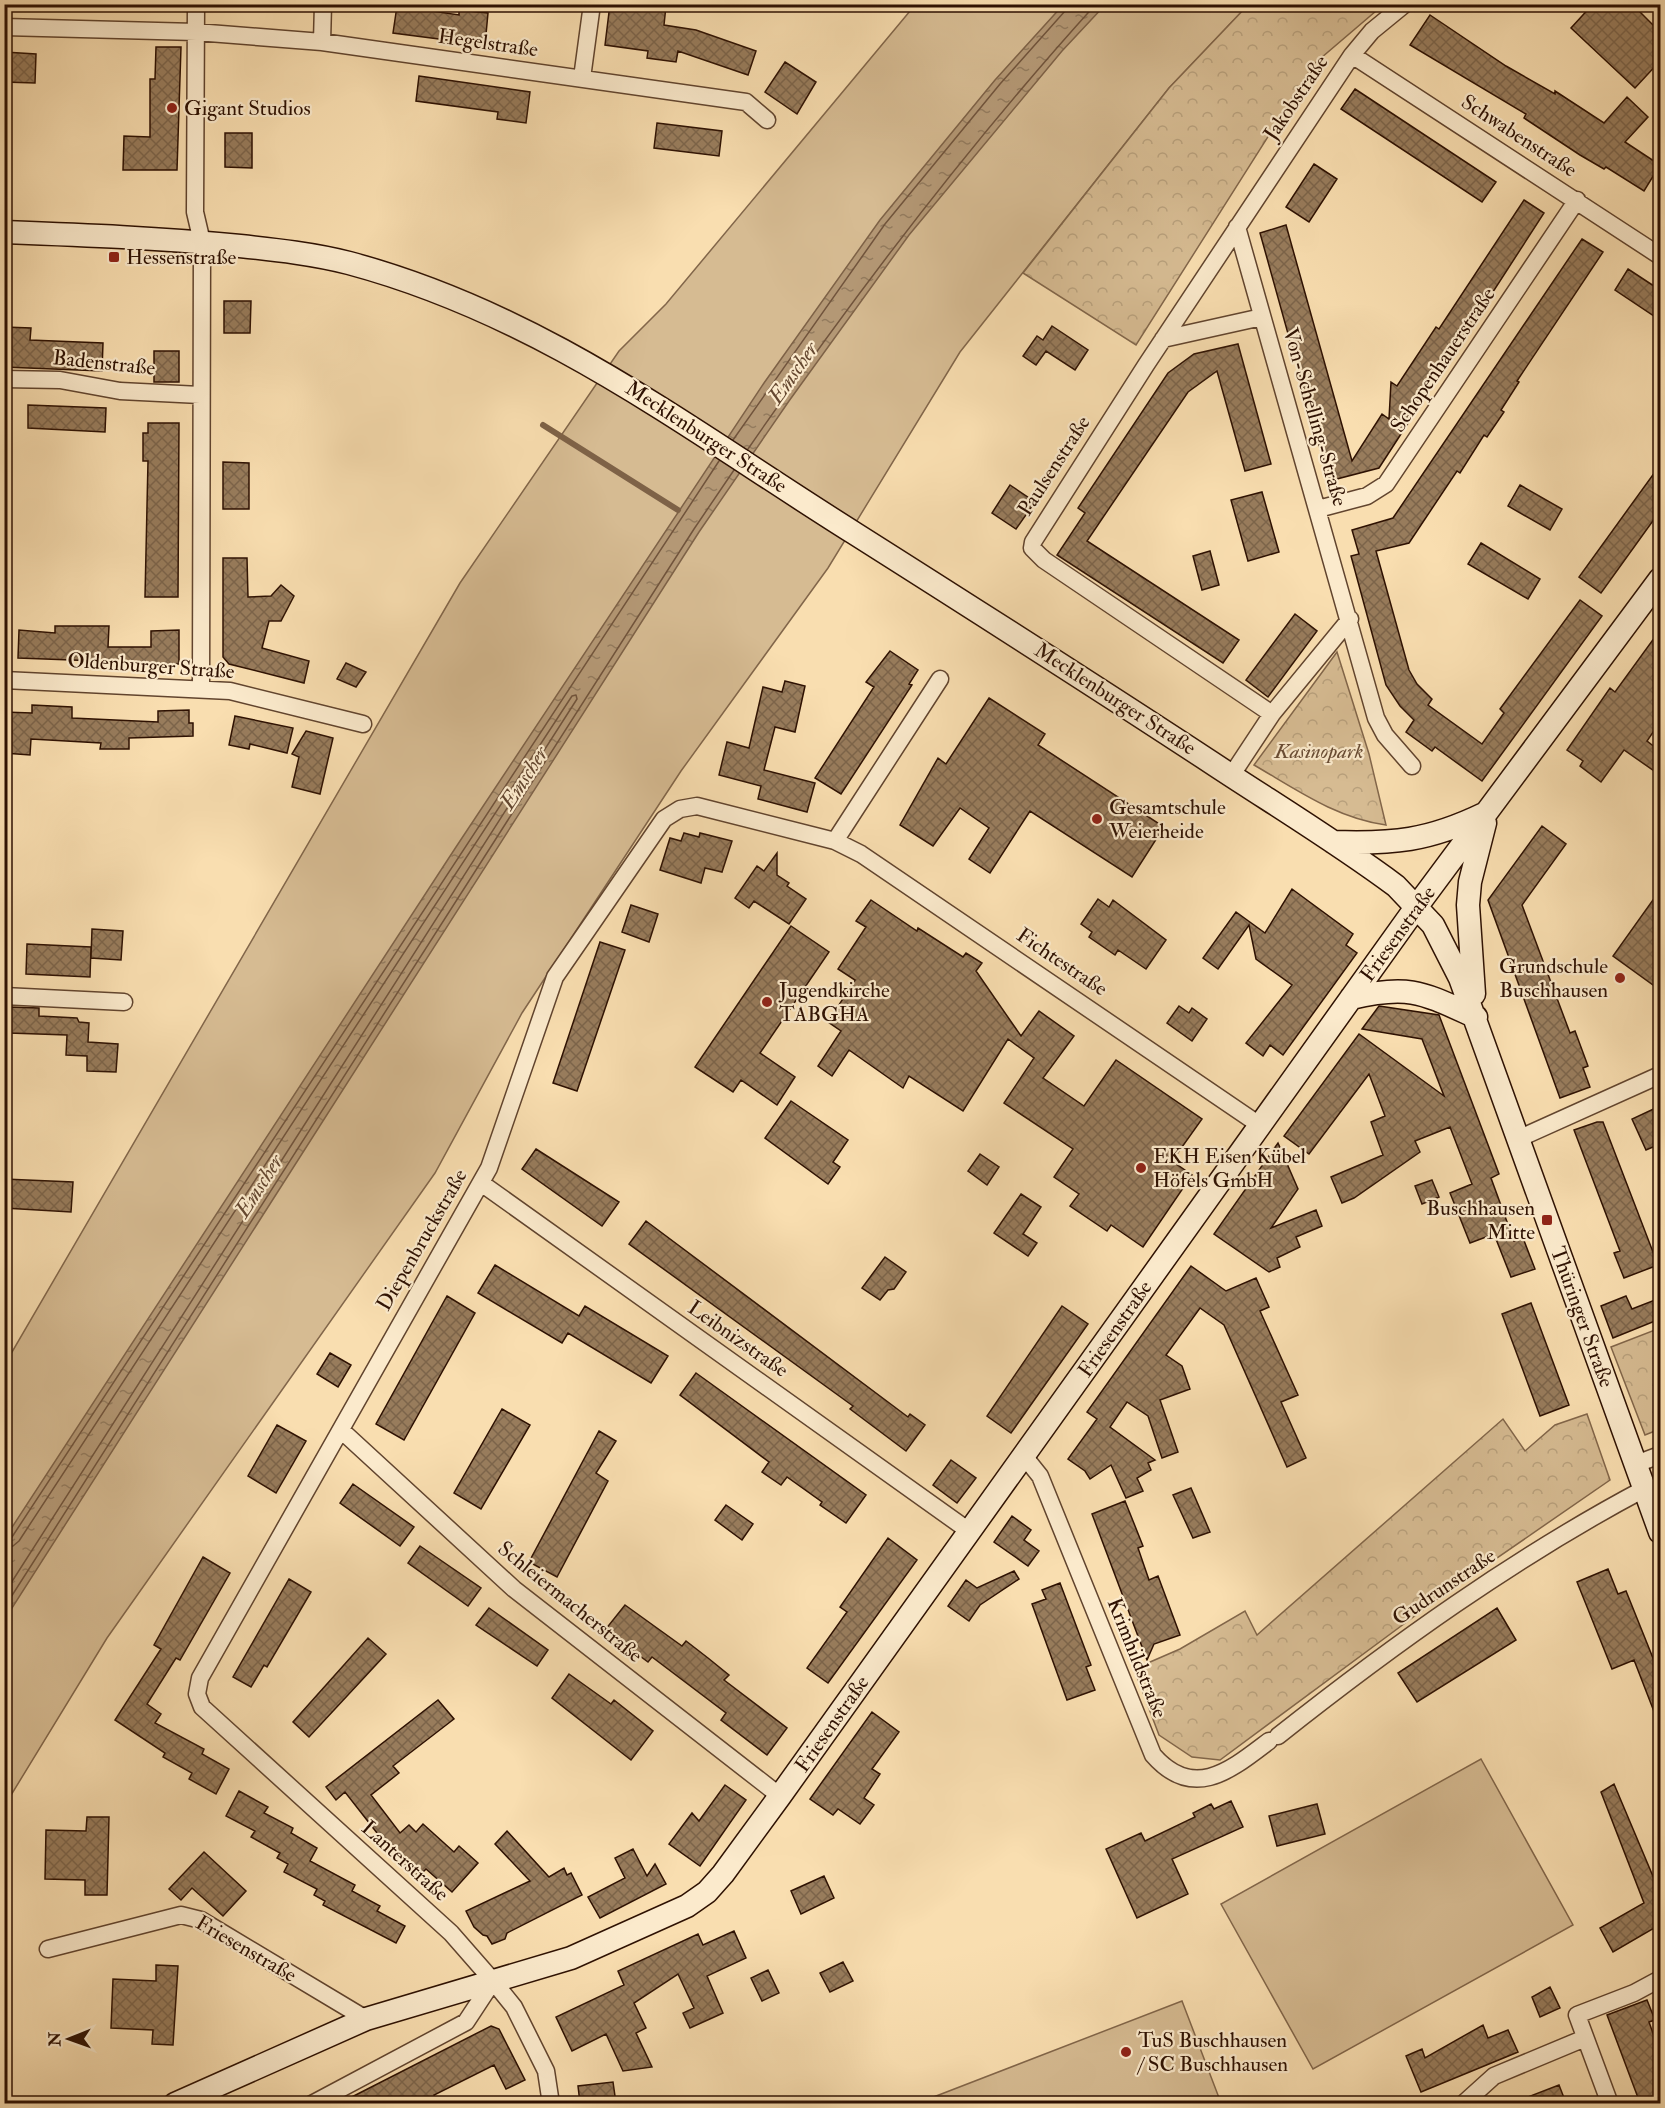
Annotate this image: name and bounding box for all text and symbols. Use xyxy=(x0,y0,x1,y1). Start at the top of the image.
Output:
street label: Hegelstraße xyxy=(436,23,540,63)
street label: Jakobstraße xyxy=(1257,50,1335,147)
street label: Schwabenstraße xyxy=(1456,88,1582,184)
place label: Gigant Studios xyxy=(184,95,311,122)
marker: Gigant Studios xyxy=(165,101,179,115)
place label: Hessenstraße xyxy=(126,244,237,271)
marker: Hessenstraße xyxy=(107,250,121,264)
street label: Schopenhauerstraße xyxy=(1385,282,1502,438)
street label: Von-Schelling-Straße xyxy=(1277,325,1353,510)
water label: Emscher xyxy=(760,335,825,411)
street label: Badenstraße xyxy=(51,344,157,382)
street label: Mecklenburger Straße xyxy=(620,375,792,499)
street label: Paulsenstraße xyxy=(1012,411,1096,521)
street label: Mecklenburger Straße xyxy=(1029,637,1201,761)
street label: Oldenburger Straße xyxy=(67,647,236,685)
park label: Kasinopark xyxy=(1273,738,1364,765)
water label: Emscher xyxy=(492,740,556,816)
place label: Gesamtschule Weierheide xyxy=(1108,794,1226,845)
marker: Gesamtschule Weierheide xyxy=(1090,812,1104,826)
street label: Friesenstraße xyxy=(1354,881,1442,987)
street label: Fichtestraße xyxy=(1011,922,1113,1002)
place label: Grundschule Buschhausen xyxy=(1499,953,1608,1004)
marker: Grundschule Buschhausen xyxy=(1613,971,1627,985)
place label: Jugendkirche TABGHA xyxy=(778,977,890,1028)
marker: Jugendkirche TABGHA xyxy=(760,995,774,1009)
place label: EKH Eisen Kübel Höfels GmbH xyxy=(1153,1143,1307,1194)
water label: Emscher xyxy=(227,1148,291,1224)
marker: EKH Eisen Kübel Höfels GmbH xyxy=(1134,1161,1148,1175)
street label: Diepenbruckstraße xyxy=(370,1164,474,1316)
place label: Buschhausen Mitte xyxy=(1426,1195,1535,1246)
marker: Buschhausen Mitte xyxy=(1540,1213,1554,1227)
street label: Thüringer Straße xyxy=(1544,1243,1620,1391)
street label: Friesenstraße xyxy=(1072,1275,1158,1383)
street label: Leibnizstraße xyxy=(682,1294,794,1384)
street label: Schleiermacherstraße xyxy=(492,1535,648,1669)
street label: Gudrunstraße xyxy=(1387,1542,1501,1631)
street label: Krimhildstraße xyxy=(1101,1594,1173,1722)
street label: Friesenstraße xyxy=(789,1670,875,1778)
street label: Lanterstraße xyxy=(356,1815,455,1907)
street label: Friesenstraße xyxy=(191,1909,301,1989)
north arrow xyxy=(39,2009,99,2069)
place label: TuS Buschhausen / SC Buschhausen xyxy=(1136,2027,1288,2078)
text: N xyxy=(45,2031,65,2048)
marker: TuS Buschhausen / SC Buschhausen xyxy=(1119,2045,1133,2059)

